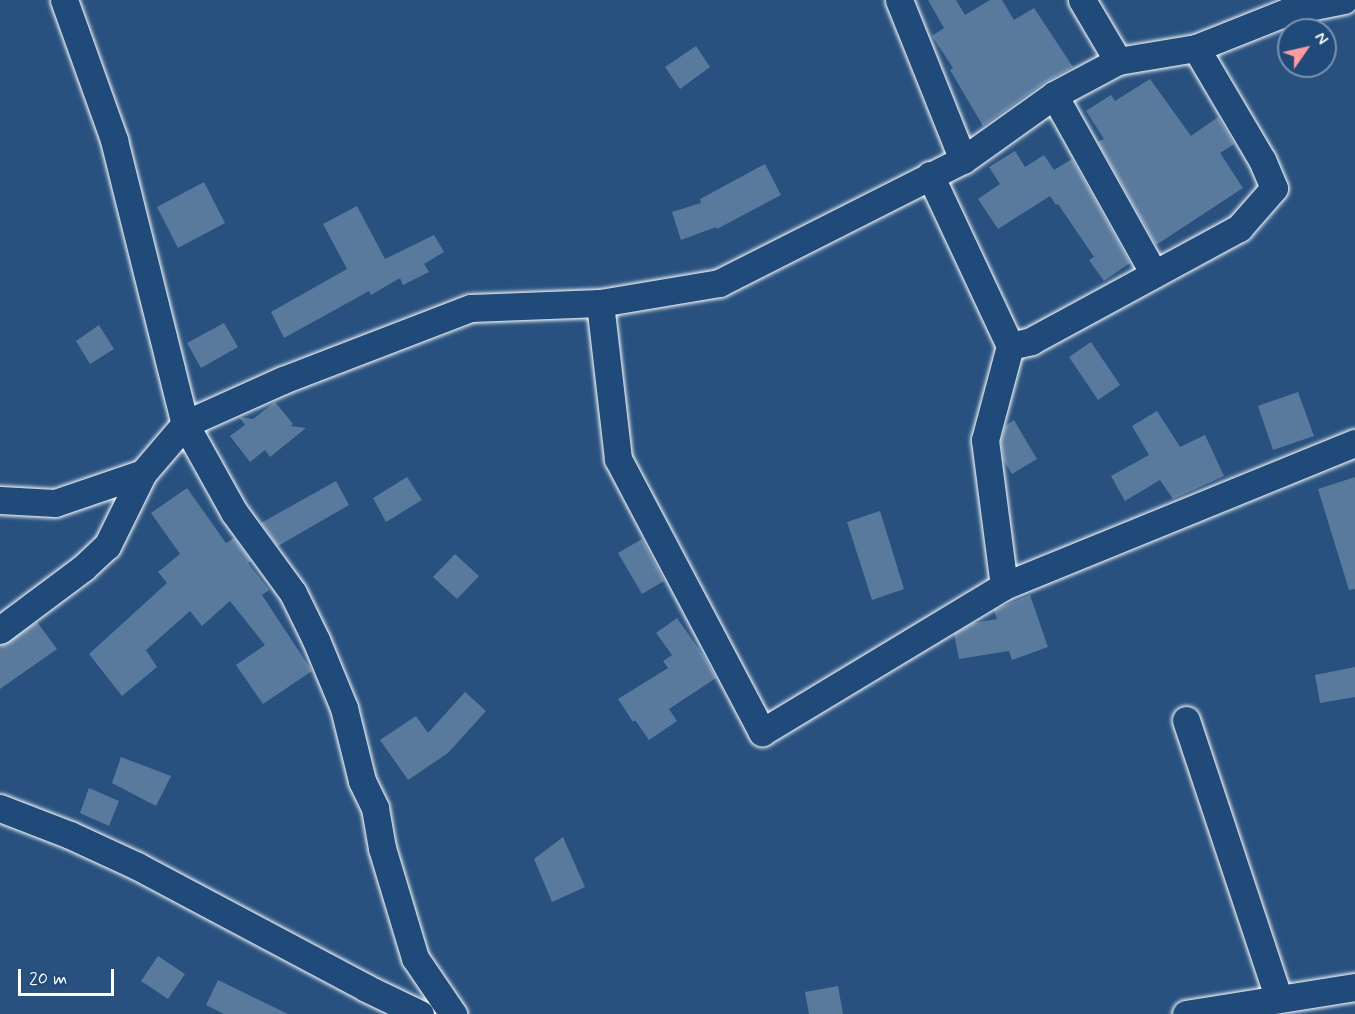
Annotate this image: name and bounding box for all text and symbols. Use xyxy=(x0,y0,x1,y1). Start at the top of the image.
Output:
north arrow xyxy=(1277,18,1337,78)
text: N xyxy=(1309,28,1332,49)
scale bar xyxy=(21,957,117,995)
text: 20 m xyxy=(29,967,67,991)

